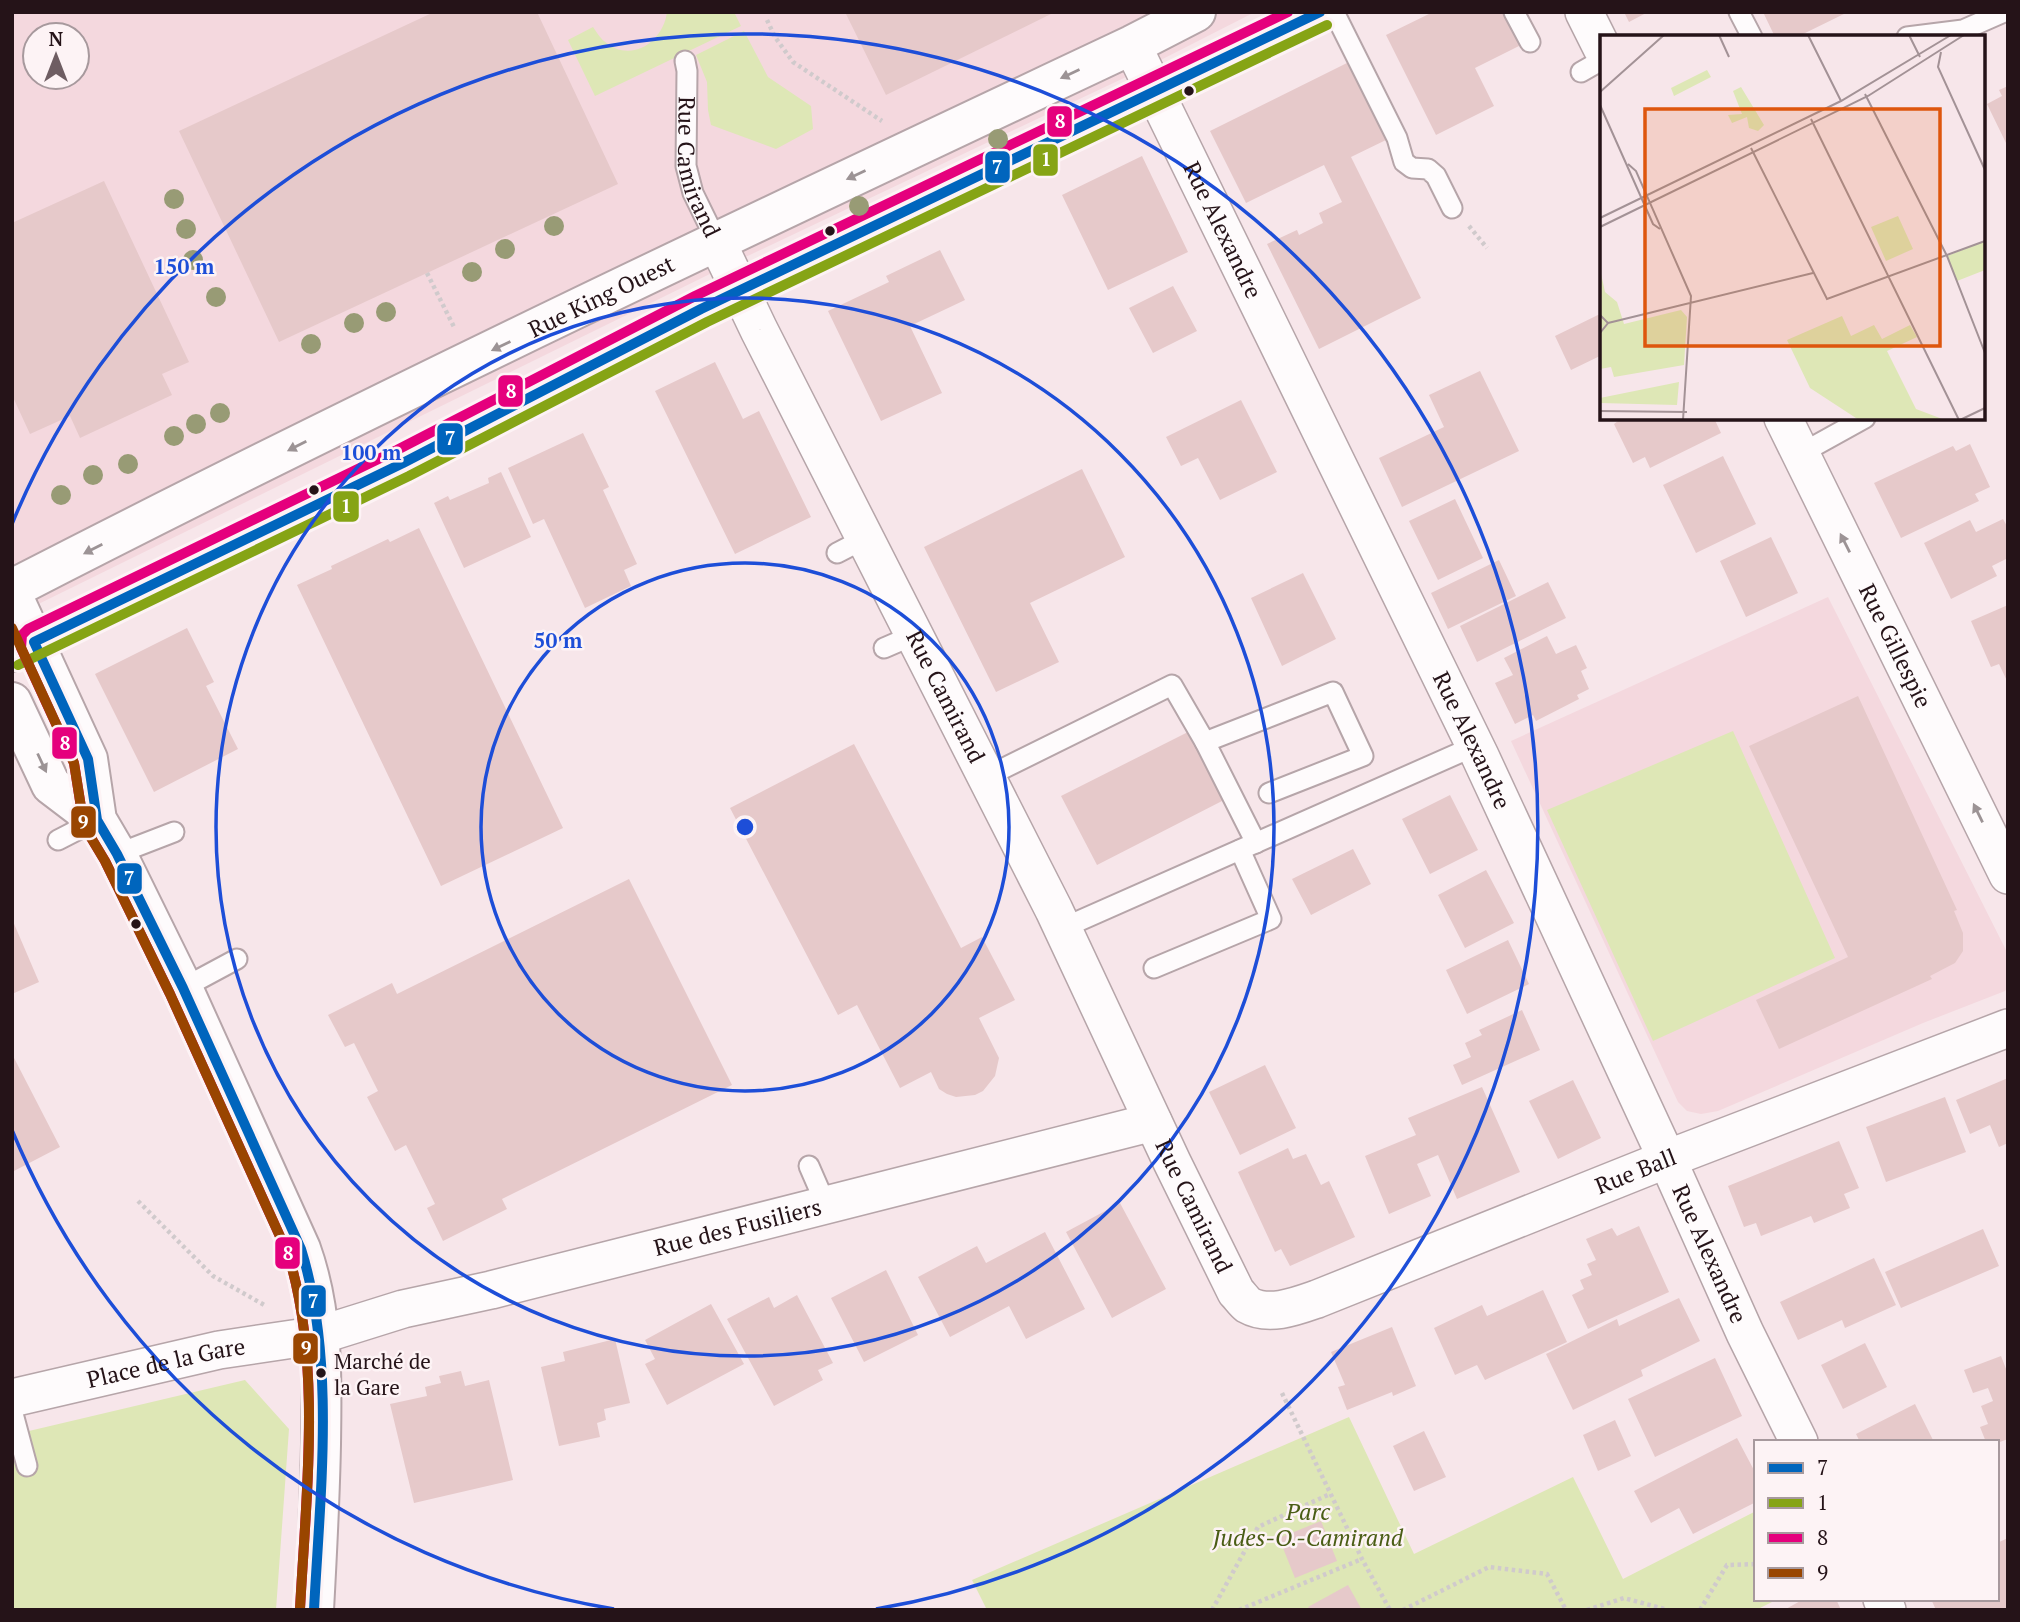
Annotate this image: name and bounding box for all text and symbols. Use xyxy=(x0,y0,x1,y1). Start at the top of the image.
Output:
north arrow xyxy=(21,21,91,91)
text: N xyxy=(49,26,64,51)
inset map xyxy=(1600,35,1985,420)
one-way arrow xyxy=(1060,69,1080,80)
unlabelled marker xyxy=(1182,84,1196,98)
street label: Rue Camirand xyxy=(671,96,728,242)
line badge: 8 xyxy=(1046,105,1073,138)
text: 8 xyxy=(1055,108,1066,133)
line badge: 1 xyxy=(1032,143,1059,177)
text: 1 xyxy=(1041,146,1051,171)
line badge: 7 xyxy=(984,150,1011,184)
text: 7 xyxy=(992,154,1002,179)
street label: Rue Alexandre xyxy=(1176,156,1270,303)
one-way arrow xyxy=(846,170,867,181)
unlabelled marker xyxy=(823,224,837,238)
street label: Rue King Ouest xyxy=(523,248,680,345)
text: 150 m xyxy=(154,252,215,280)
one-way arrow xyxy=(491,340,511,351)
line badge: 8 xyxy=(497,374,524,408)
text: 8 xyxy=(506,378,517,403)
line badge: 7 xyxy=(436,422,464,456)
text: 7 xyxy=(445,425,455,450)
text: 100 m xyxy=(341,438,402,466)
one-way arrow xyxy=(287,441,307,452)
unlabelled marker xyxy=(307,483,321,497)
line badge: 1 xyxy=(332,490,360,523)
text: 1 xyxy=(341,493,351,518)
one-way arrow xyxy=(1839,533,1850,553)
one-way arrow xyxy=(83,542,103,554)
street label: Rue Gillespie xyxy=(1852,578,1939,713)
street label: Rue Camirand xyxy=(899,625,993,768)
text: 50 m xyxy=(534,626,583,654)
street label: Rue Alexandre xyxy=(1426,666,1518,814)
line badge: 8 xyxy=(51,726,78,760)
text: 8 xyxy=(60,730,71,755)
one-way arrow xyxy=(36,753,47,773)
one-way arrow xyxy=(1972,803,1983,823)
line badge: 9 xyxy=(70,805,97,839)
text: 9 xyxy=(78,809,89,834)
centre of rings xyxy=(733,815,757,839)
line badge: 7 xyxy=(116,862,143,895)
text: 7 xyxy=(124,865,134,890)
unlabelled marker xyxy=(129,917,143,931)
street label: Rue Camirand xyxy=(1149,1134,1240,1278)
street label: Rue Ball xyxy=(1590,1141,1680,1201)
street label: Rue Alexandre xyxy=(1665,1180,1755,1328)
street label: Rue des Fusiliers xyxy=(650,1191,825,1263)
line badge: 8 xyxy=(274,1236,301,1270)
text: 8 xyxy=(283,1240,294,1265)
line badge: 7 xyxy=(300,1284,327,1318)
text: 7 xyxy=(308,1288,318,1313)
street label: Place de la Gare xyxy=(84,1330,247,1395)
line badge: 9 xyxy=(292,1332,319,1365)
text: 9 xyxy=(301,1335,312,1360)
place label: Marché de la Gare xyxy=(334,1347,431,1401)
marker: Marché de la Gare xyxy=(314,1366,328,1380)
legend xyxy=(1754,1440,1999,1601)
text: 7 xyxy=(1817,1453,1828,1481)
text: 1 xyxy=(1817,1488,1828,1516)
park label: Parc Judes-O.-Camirand xyxy=(1212,1496,1404,1553)
text: 8 xyxy=(1817,1523,1828,1551)
text: 9 xyxy=(1817,1558,1828,1586)

